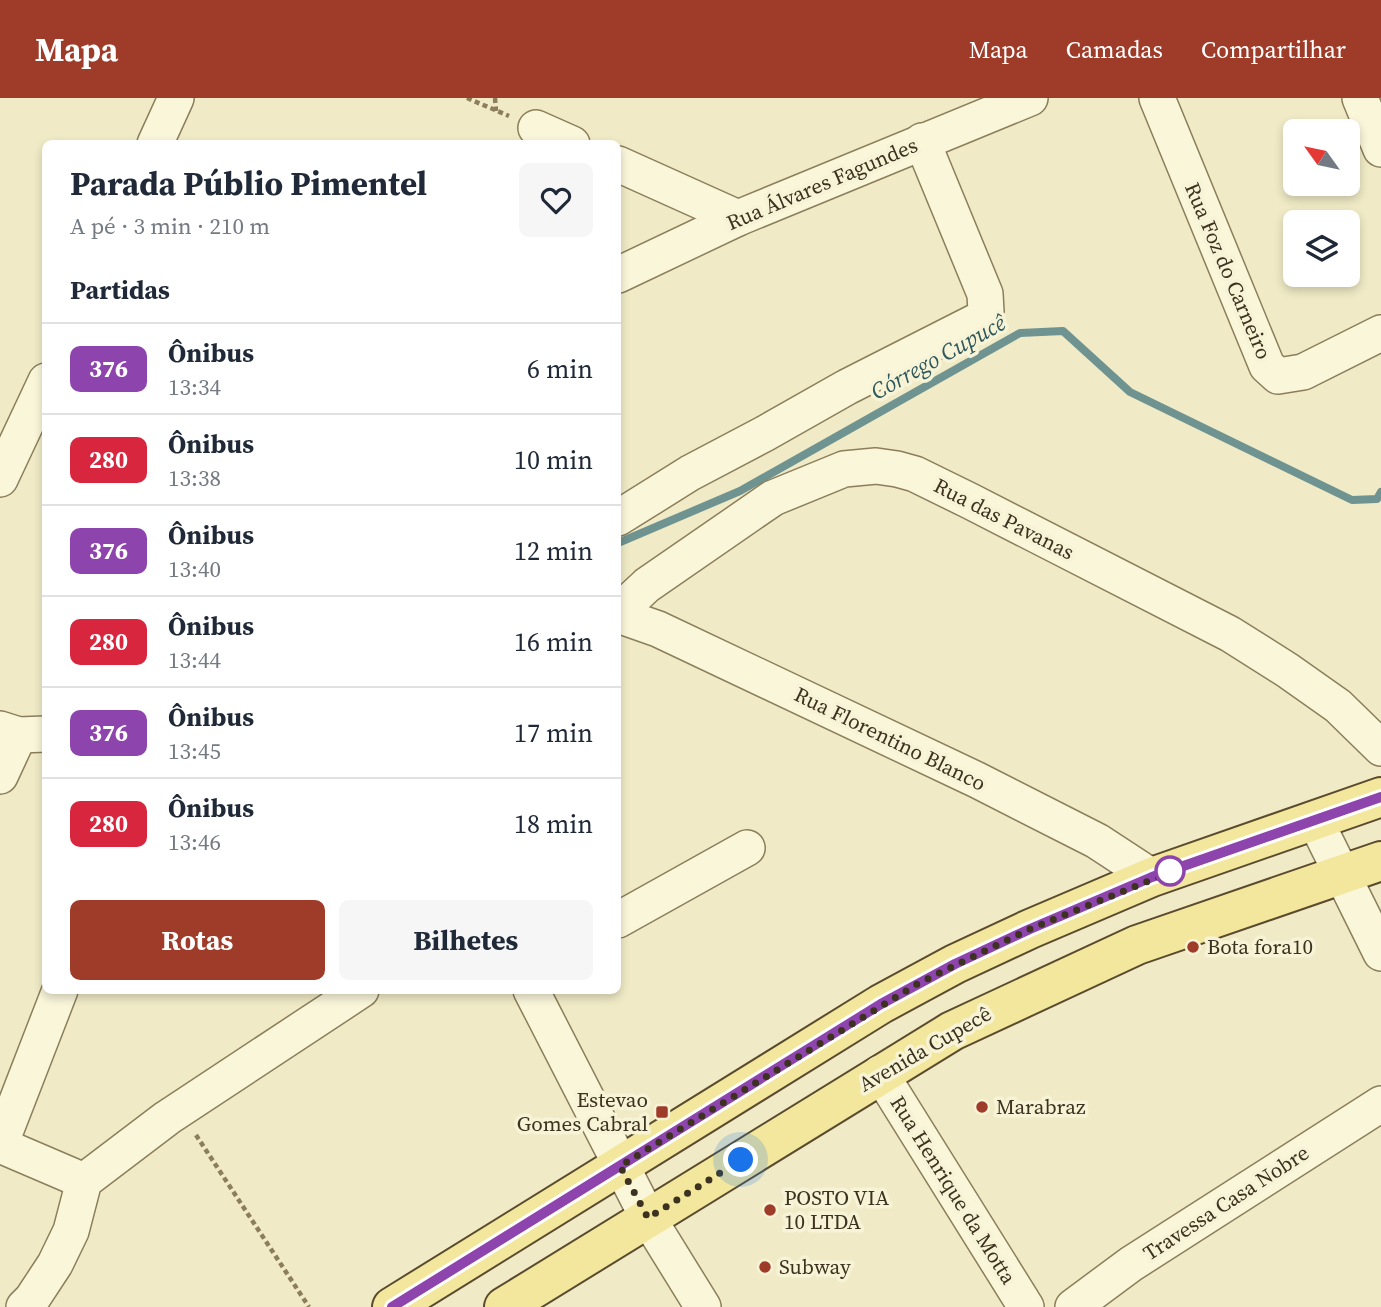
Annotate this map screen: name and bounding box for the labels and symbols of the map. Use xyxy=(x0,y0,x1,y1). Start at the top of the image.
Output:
north arrow xyxy=(1283,119,1360,196)
street label: Rua Álvares Fagundes xyxy=(722,130,922,237)
street label: Rua Foz do Carneiro xyxy=(1178,178,1279,364)
water label: Córrego Cupucê xyxy=(865,306,1013,407)
street label: Rua das Pavanas xyxy=(929,471,1079,566)
street label: Rua Florentino Blanco xyxy=(790,680,991,798)
unlabelled marker xyxy=(1155,856,1185,886)
place label: Bota fora10 xyxy=(1207,932,1313,961)
marker: Bota fora10 xyxy=(1185,939,1201,955)
street label: Avenida Cupecê xyxy=(853,999,996,1098)
place label: Estevao Gomes Cabral xyxy=(517,1085,648,1138)
street label: Rua Henrique da Motta xyxy=(884,1090,1023,1290)
place label: Marabraz xyxy=(996,1092,1086,1121)
marker: Marabraz xyxy=(974,1099,990,1115)
marker: Estevao Gomes Cabral xyxy=(654,1104,670,1120)
street label: Travessa Casa Nobre xyxy=(1137,1138,1314,1267)
your location xyxy=(723,1142,758,1177)
place label: POSTO VIA 10 LTDA xyxy=(784,1183,889,1236)
marker: POSTO VIA 10 LTDA xyxy=(762,1202,778,1218)
place label: Subway xyxy=(779,1252,851,1281)
marker: Subway xyxy=(757,1259,773,1275)

